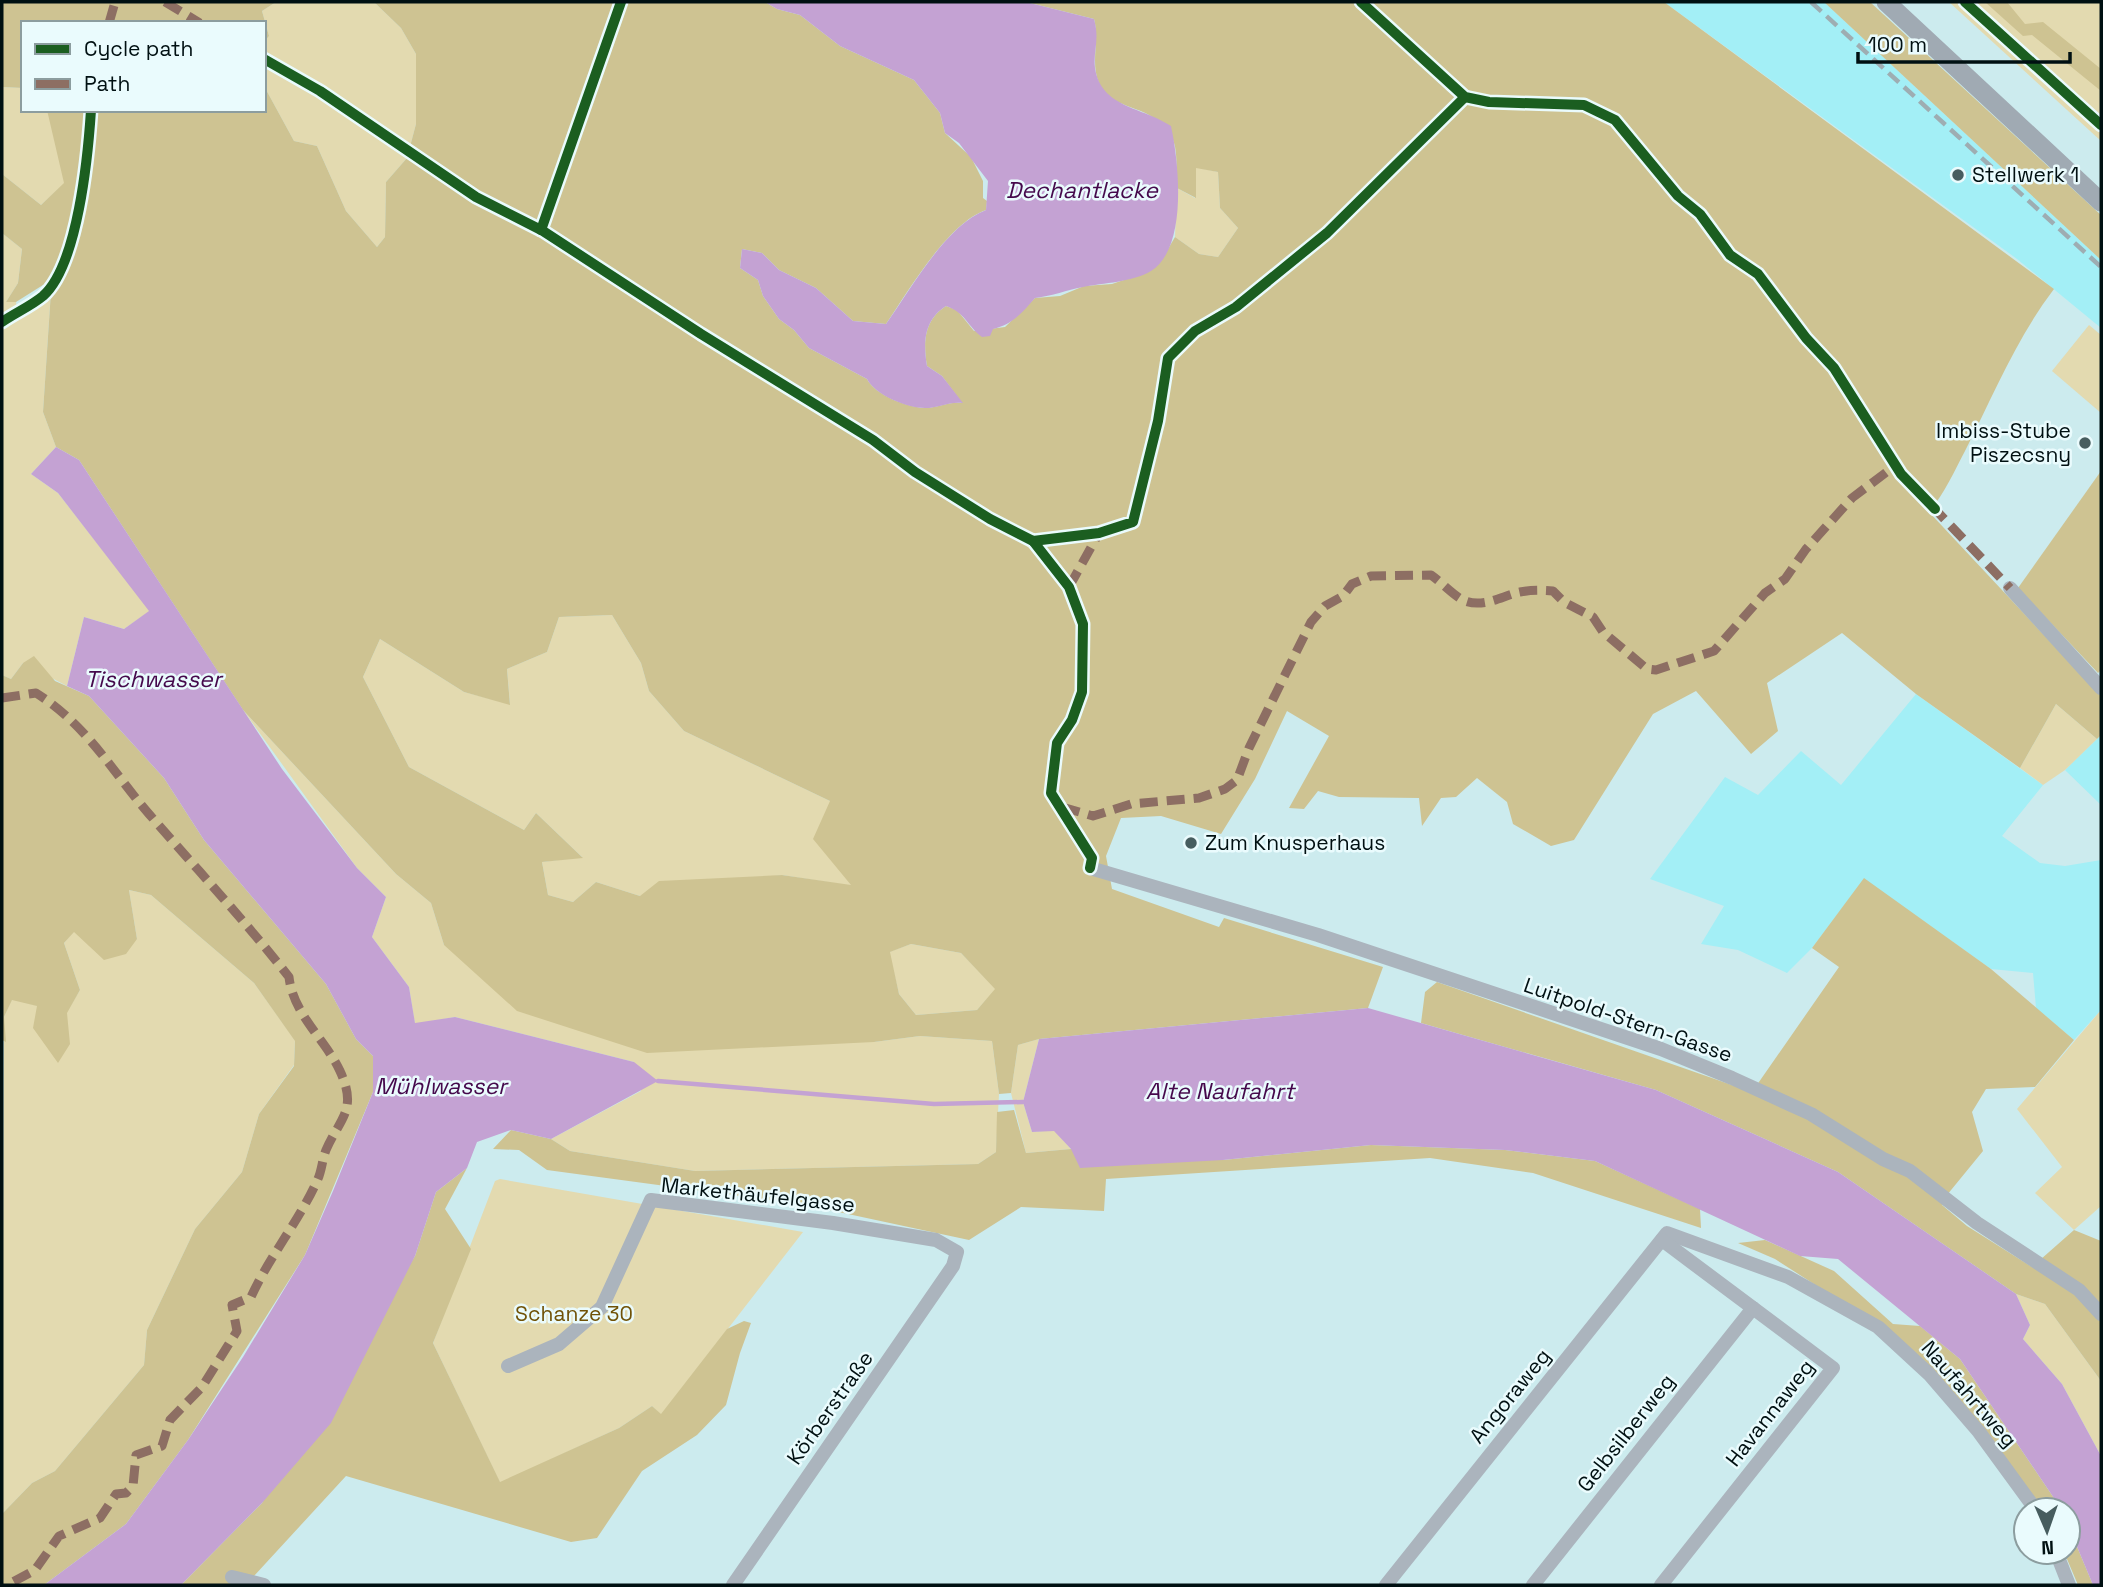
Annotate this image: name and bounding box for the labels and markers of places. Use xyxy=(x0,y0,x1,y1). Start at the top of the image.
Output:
place label: Stellwerk 1 xyxy=(1972,161,2079,188)
marker: Stellwerk 1 xyxy=(1950,167,1966,183)
place label: Imbiss-Stube Piszecsny xyxy=(1936,417,2071,468)
marker: Imbiss-Stube Piszecsny xyxy=(2077,435,2093,451)
place label: Zum Knusperhaus xyxy=(1205,829,1385,856)
marker: Zum Knusperhaus xyxy=(1183,835,1199,851)

